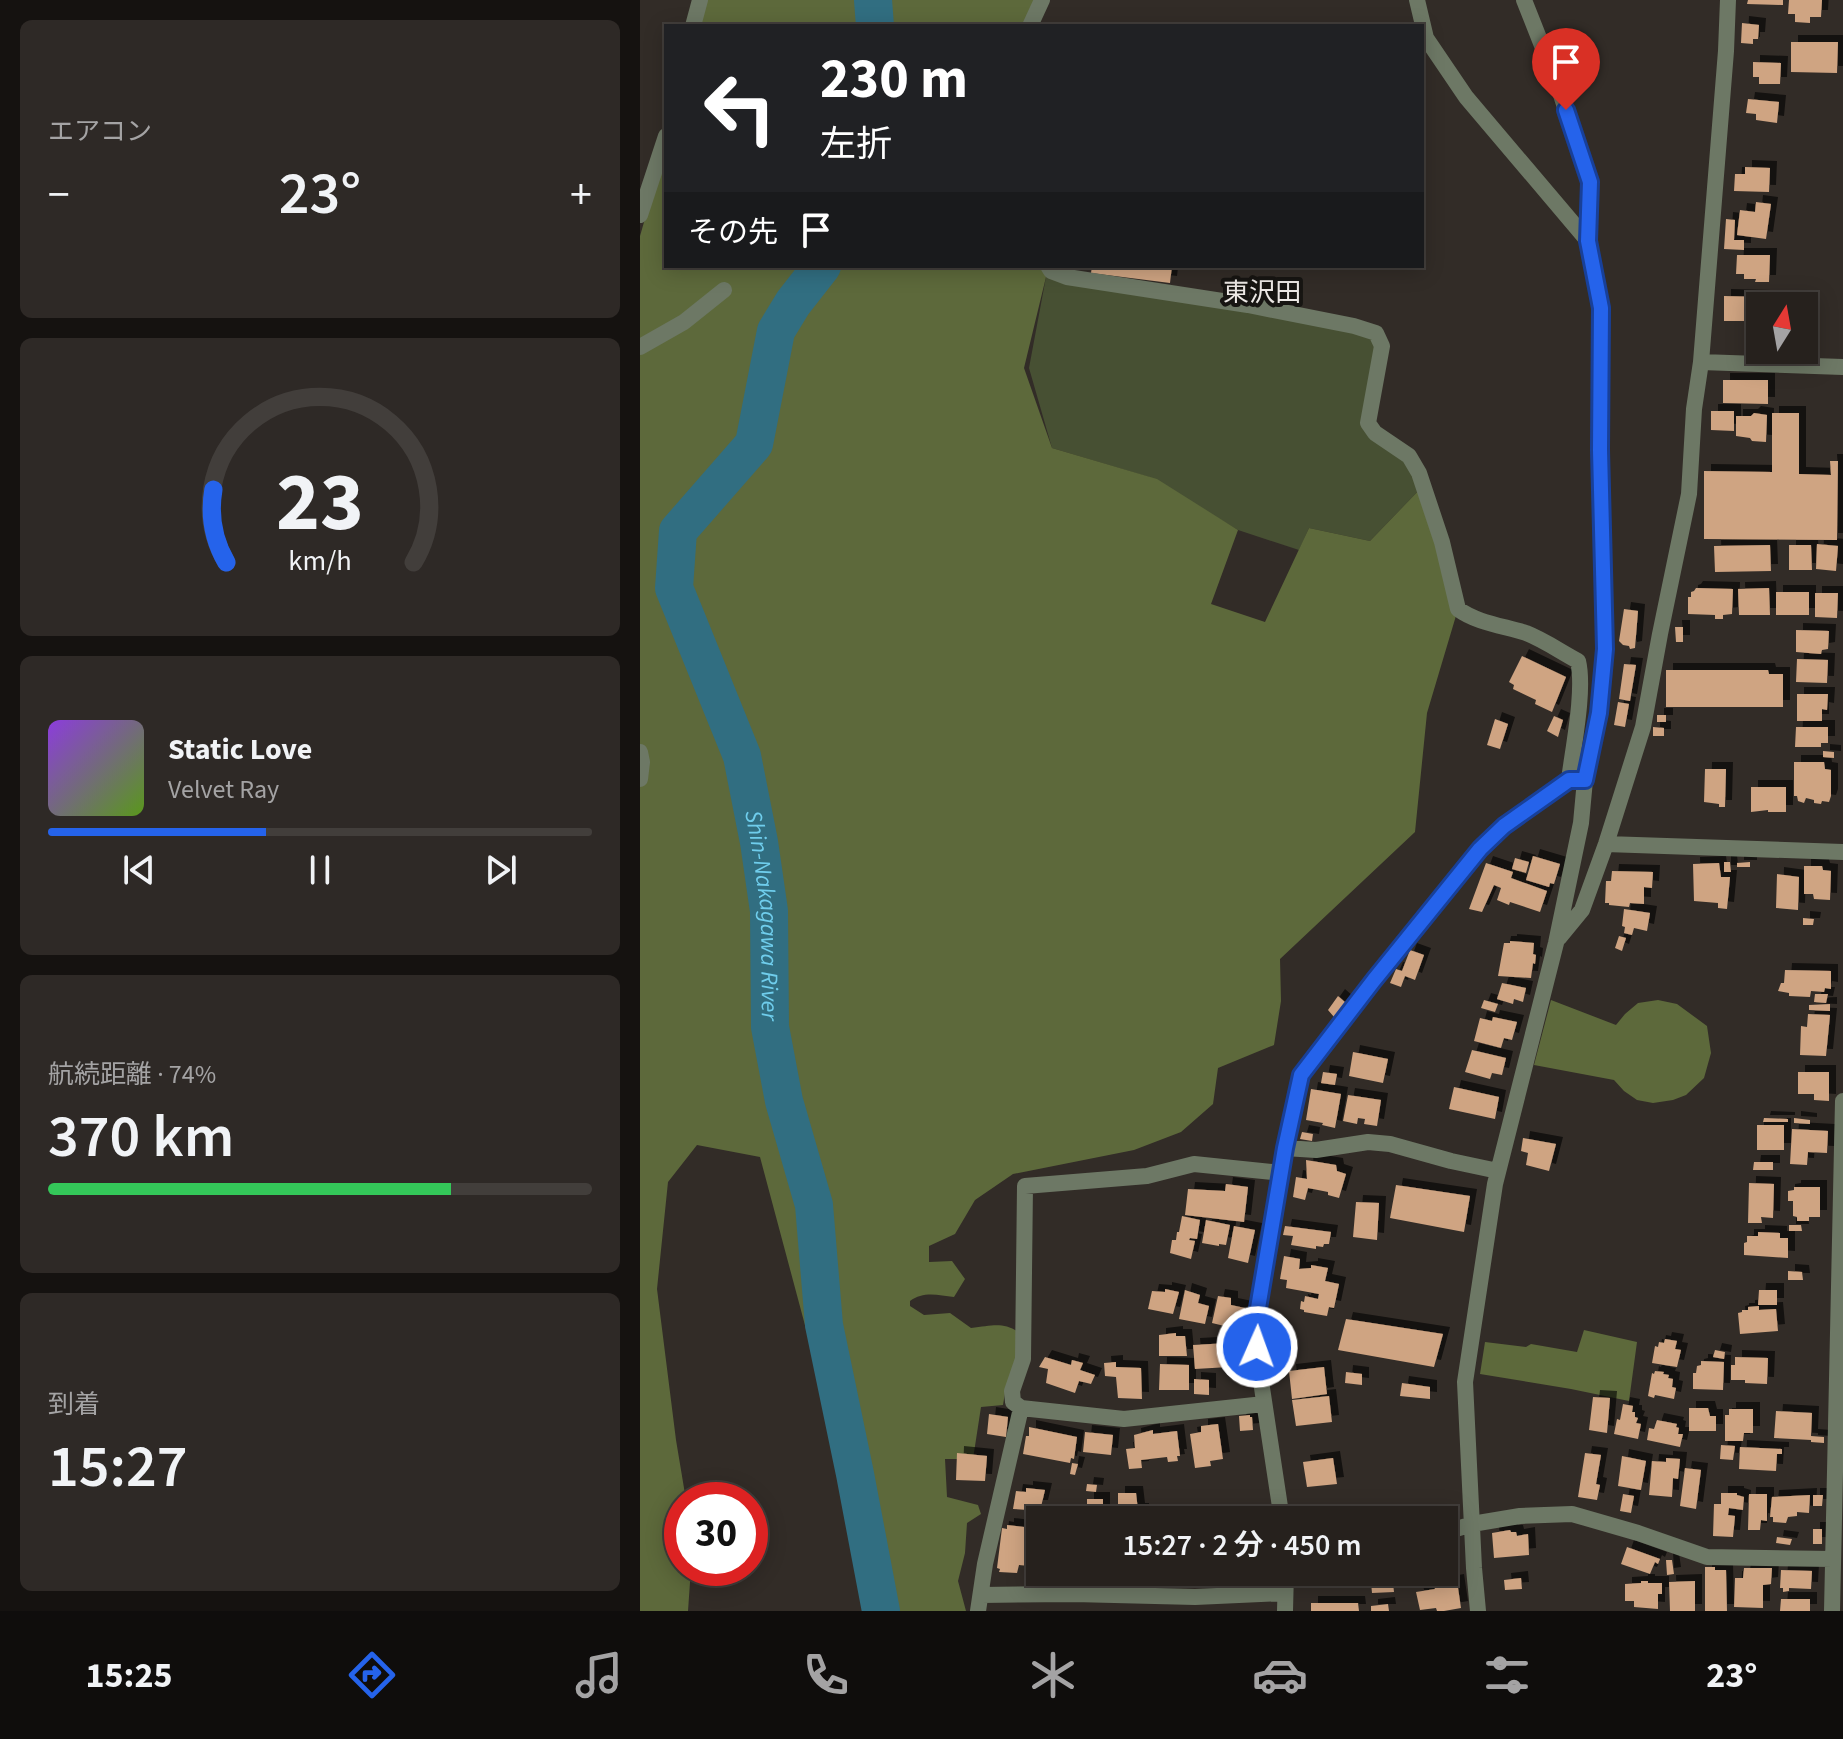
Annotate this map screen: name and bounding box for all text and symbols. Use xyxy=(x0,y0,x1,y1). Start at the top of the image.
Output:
pin xyxy=(1532,28,1600,110)
text: 230 m xyxy=(820,40,968,119)
icon: arrive xyxy=(1544,40,1588,84)
icon: left xyxy=(688,56,792,160)
text: エアコン xyxy=(48,113,152,150)
text: 左折 xyxy=(820,119,892,170)
text: 23° xyxy=(279,152,361,237)
text: − xyxy=(48,164,70,227)
text: + xyxy=(570,164,592,227)
icon: arrive xyxy=(794,208,838,252)
text: その先 xyxy=(688,211,778,254)
district label: 東沢田 xyxy=(1223,274,1301,311)
north arrow xyxy=(1746,292,1818,364)
map controls xyxy=(1746,292,1818,364)
text: 23 xyxy=(276,444,364,562)
text: km/h xyxy=(288,541,352,581)
text: Static Love xyxy=(168,728,312,771)
text: Velvet Ray xyxy=(168,771,279,808)
water label: Shin-Nakagawa River xyxy=(736,807,787,1022)
icon: previous xyxy=(117,848,161,892)
icon: pause xyxy=(298,848,342,892)
icon: next xyxy=(479,848,523,892)
text: 航続距離 · 74% xyxy=(48,1056,216,1093)
text: 370 km xyxy=(48,1095,234,1180)
position arrow xyxy=(1215,1305,1299,1389)
text: 到着 xyxy=(48,1386,100,1423)
text: 15:27 xyxy=(48,1425,188,1510)
speed limit sign: 30 xyxy=(664,1482,768,1586)
text: 15:27 · 2 分 · 450 m xyxy=(1122,1524,1362,1567)
icon: directions xyxy=(344,1647,400,1703)
icon: music xyxy=(571,1647,627,1703)
icon: phone xyxy=(798,1647,854,1703)
icon: climate xyxy=(1025,1647,1081,1703)
icon: car xyxy=(1252,1647,1308,1703)
icon: filters xyxy=(1479,1647,1535,1703)
text: 15:25 xyxy=(86,1650,172,1701)
text: 23° xyxy=(1706,1650,1757,1701)

